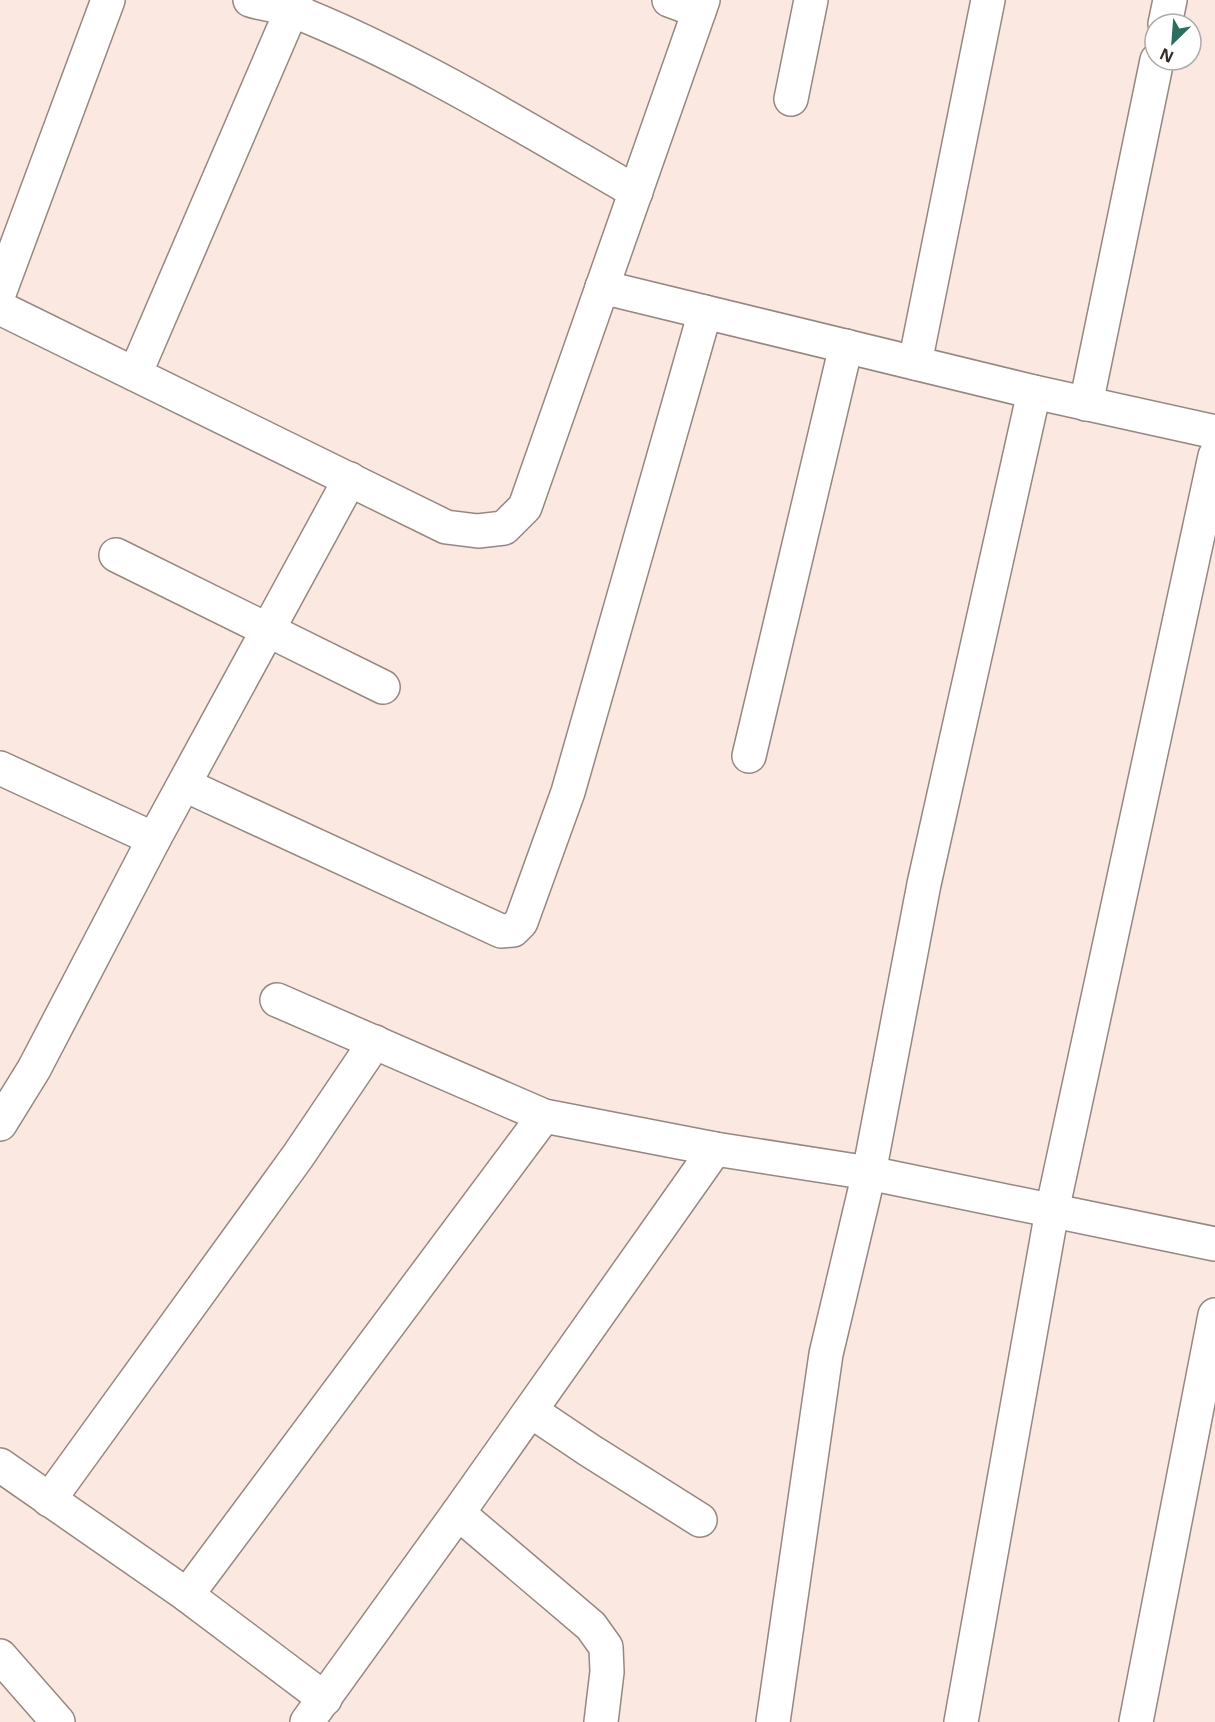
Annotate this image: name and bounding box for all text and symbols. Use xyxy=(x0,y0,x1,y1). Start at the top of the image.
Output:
north arrow xyxy=(1143,12,1203,72)
text: N xyxy=(1156,43,1177,68)

